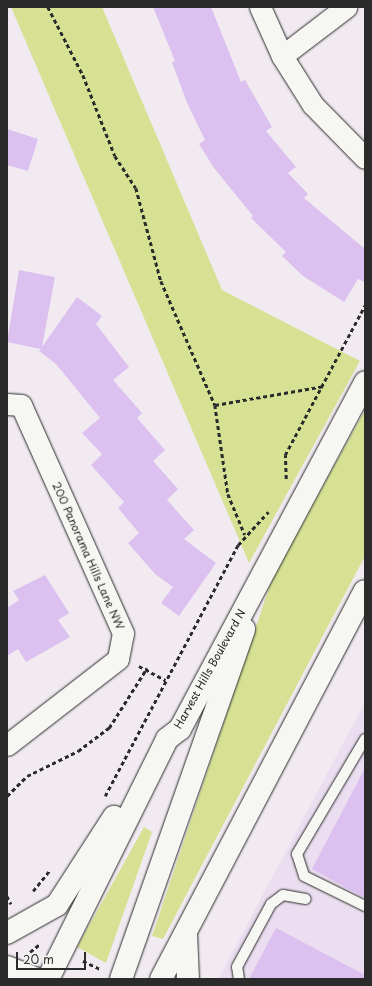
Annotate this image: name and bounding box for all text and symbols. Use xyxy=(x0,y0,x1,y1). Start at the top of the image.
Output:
street label: 200 Panorama Hills Lane NW xyxy=(49,480,127,632)
street label: Harvest Hills Boulevard N xyxy=(171,607,249,731)
scale bar xyxy=(18,944,88,970)
text: 20 m xyxy=(23,950,54,968)

